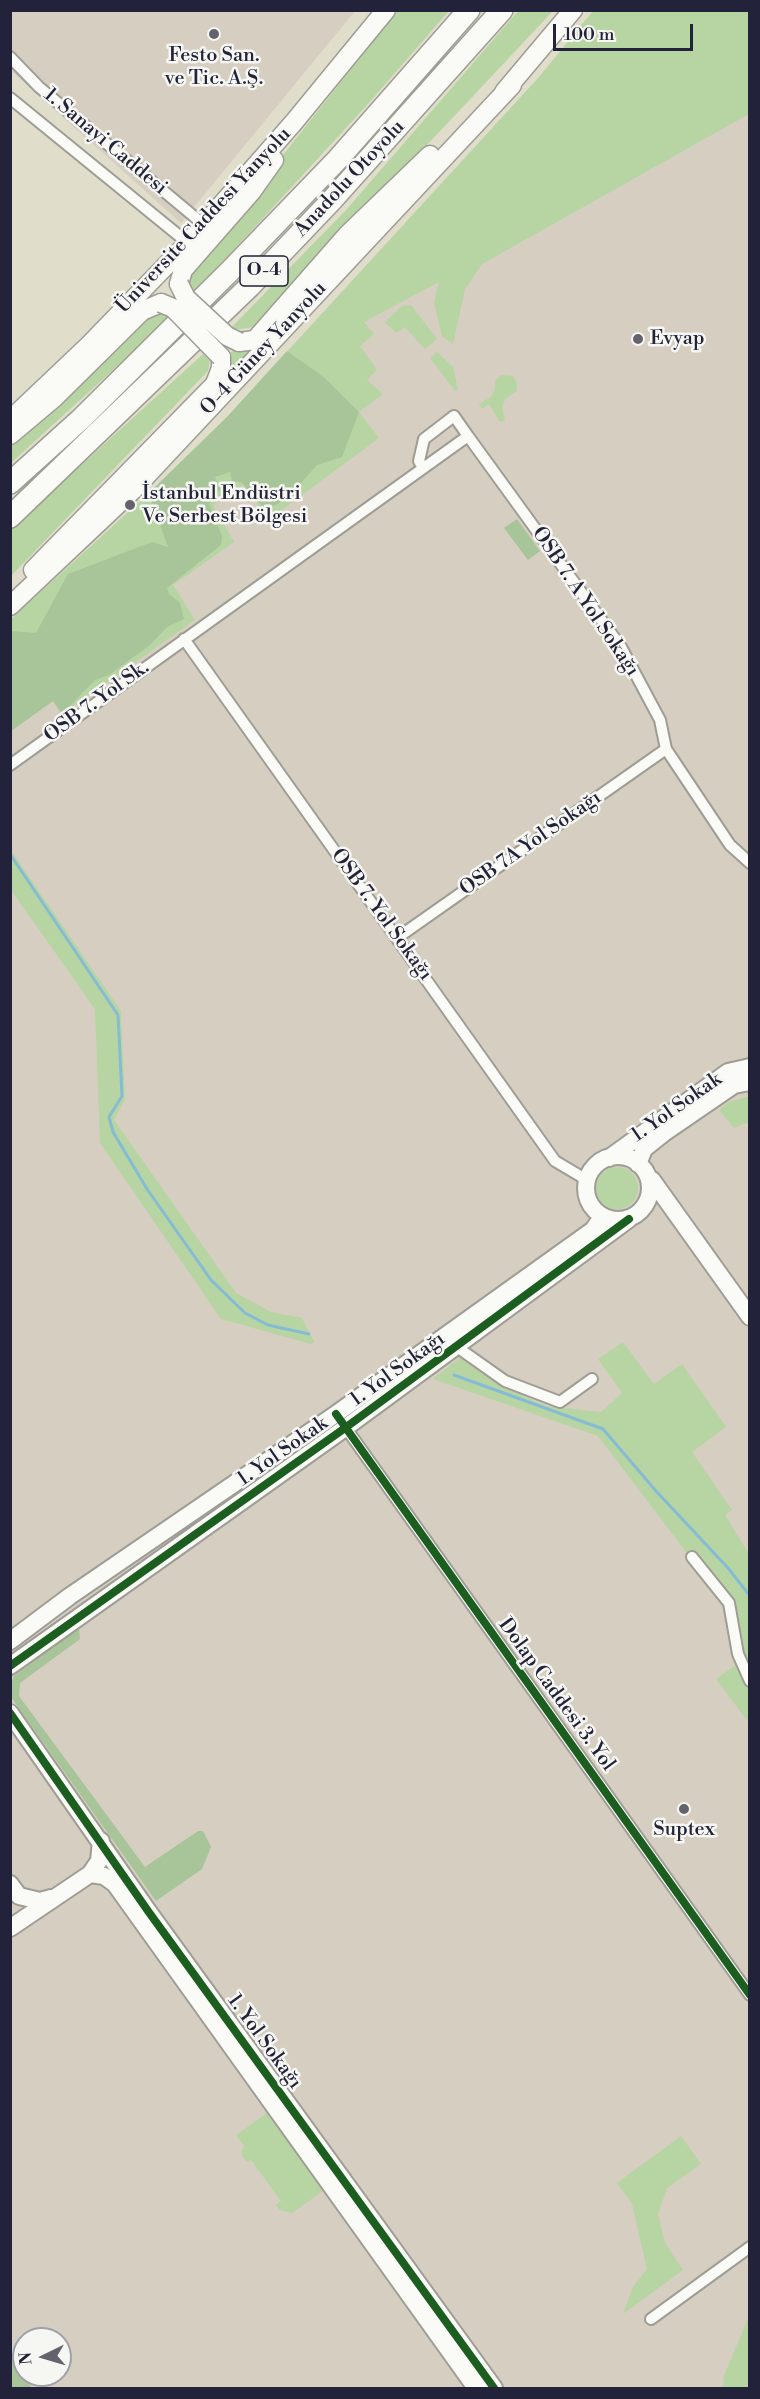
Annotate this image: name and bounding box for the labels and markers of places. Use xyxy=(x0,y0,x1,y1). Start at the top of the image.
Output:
marker: Festo San. ve Tic. A.Ş. xyxy=(207,27,221,41)
place label: Festo San. ve Tic. A.Ş. xyxy=(165,44,263,91)
place label: Evyap xyxy=(650,327,704,351)
marker: Evyap xyxy=(631,332,645,346)
place label: İstanbul Endüstri Ve Serbest Bölgesi xyxy=(142,482,307,529)
marker: İstanbul Endüstri Ve Serbest Bölgesi xyxy=(123,498,137,512)
marker: Suptex xyxy=(677,1802,691,1816)
place label: Suptex xyxy=(653,1818,715,1842)

